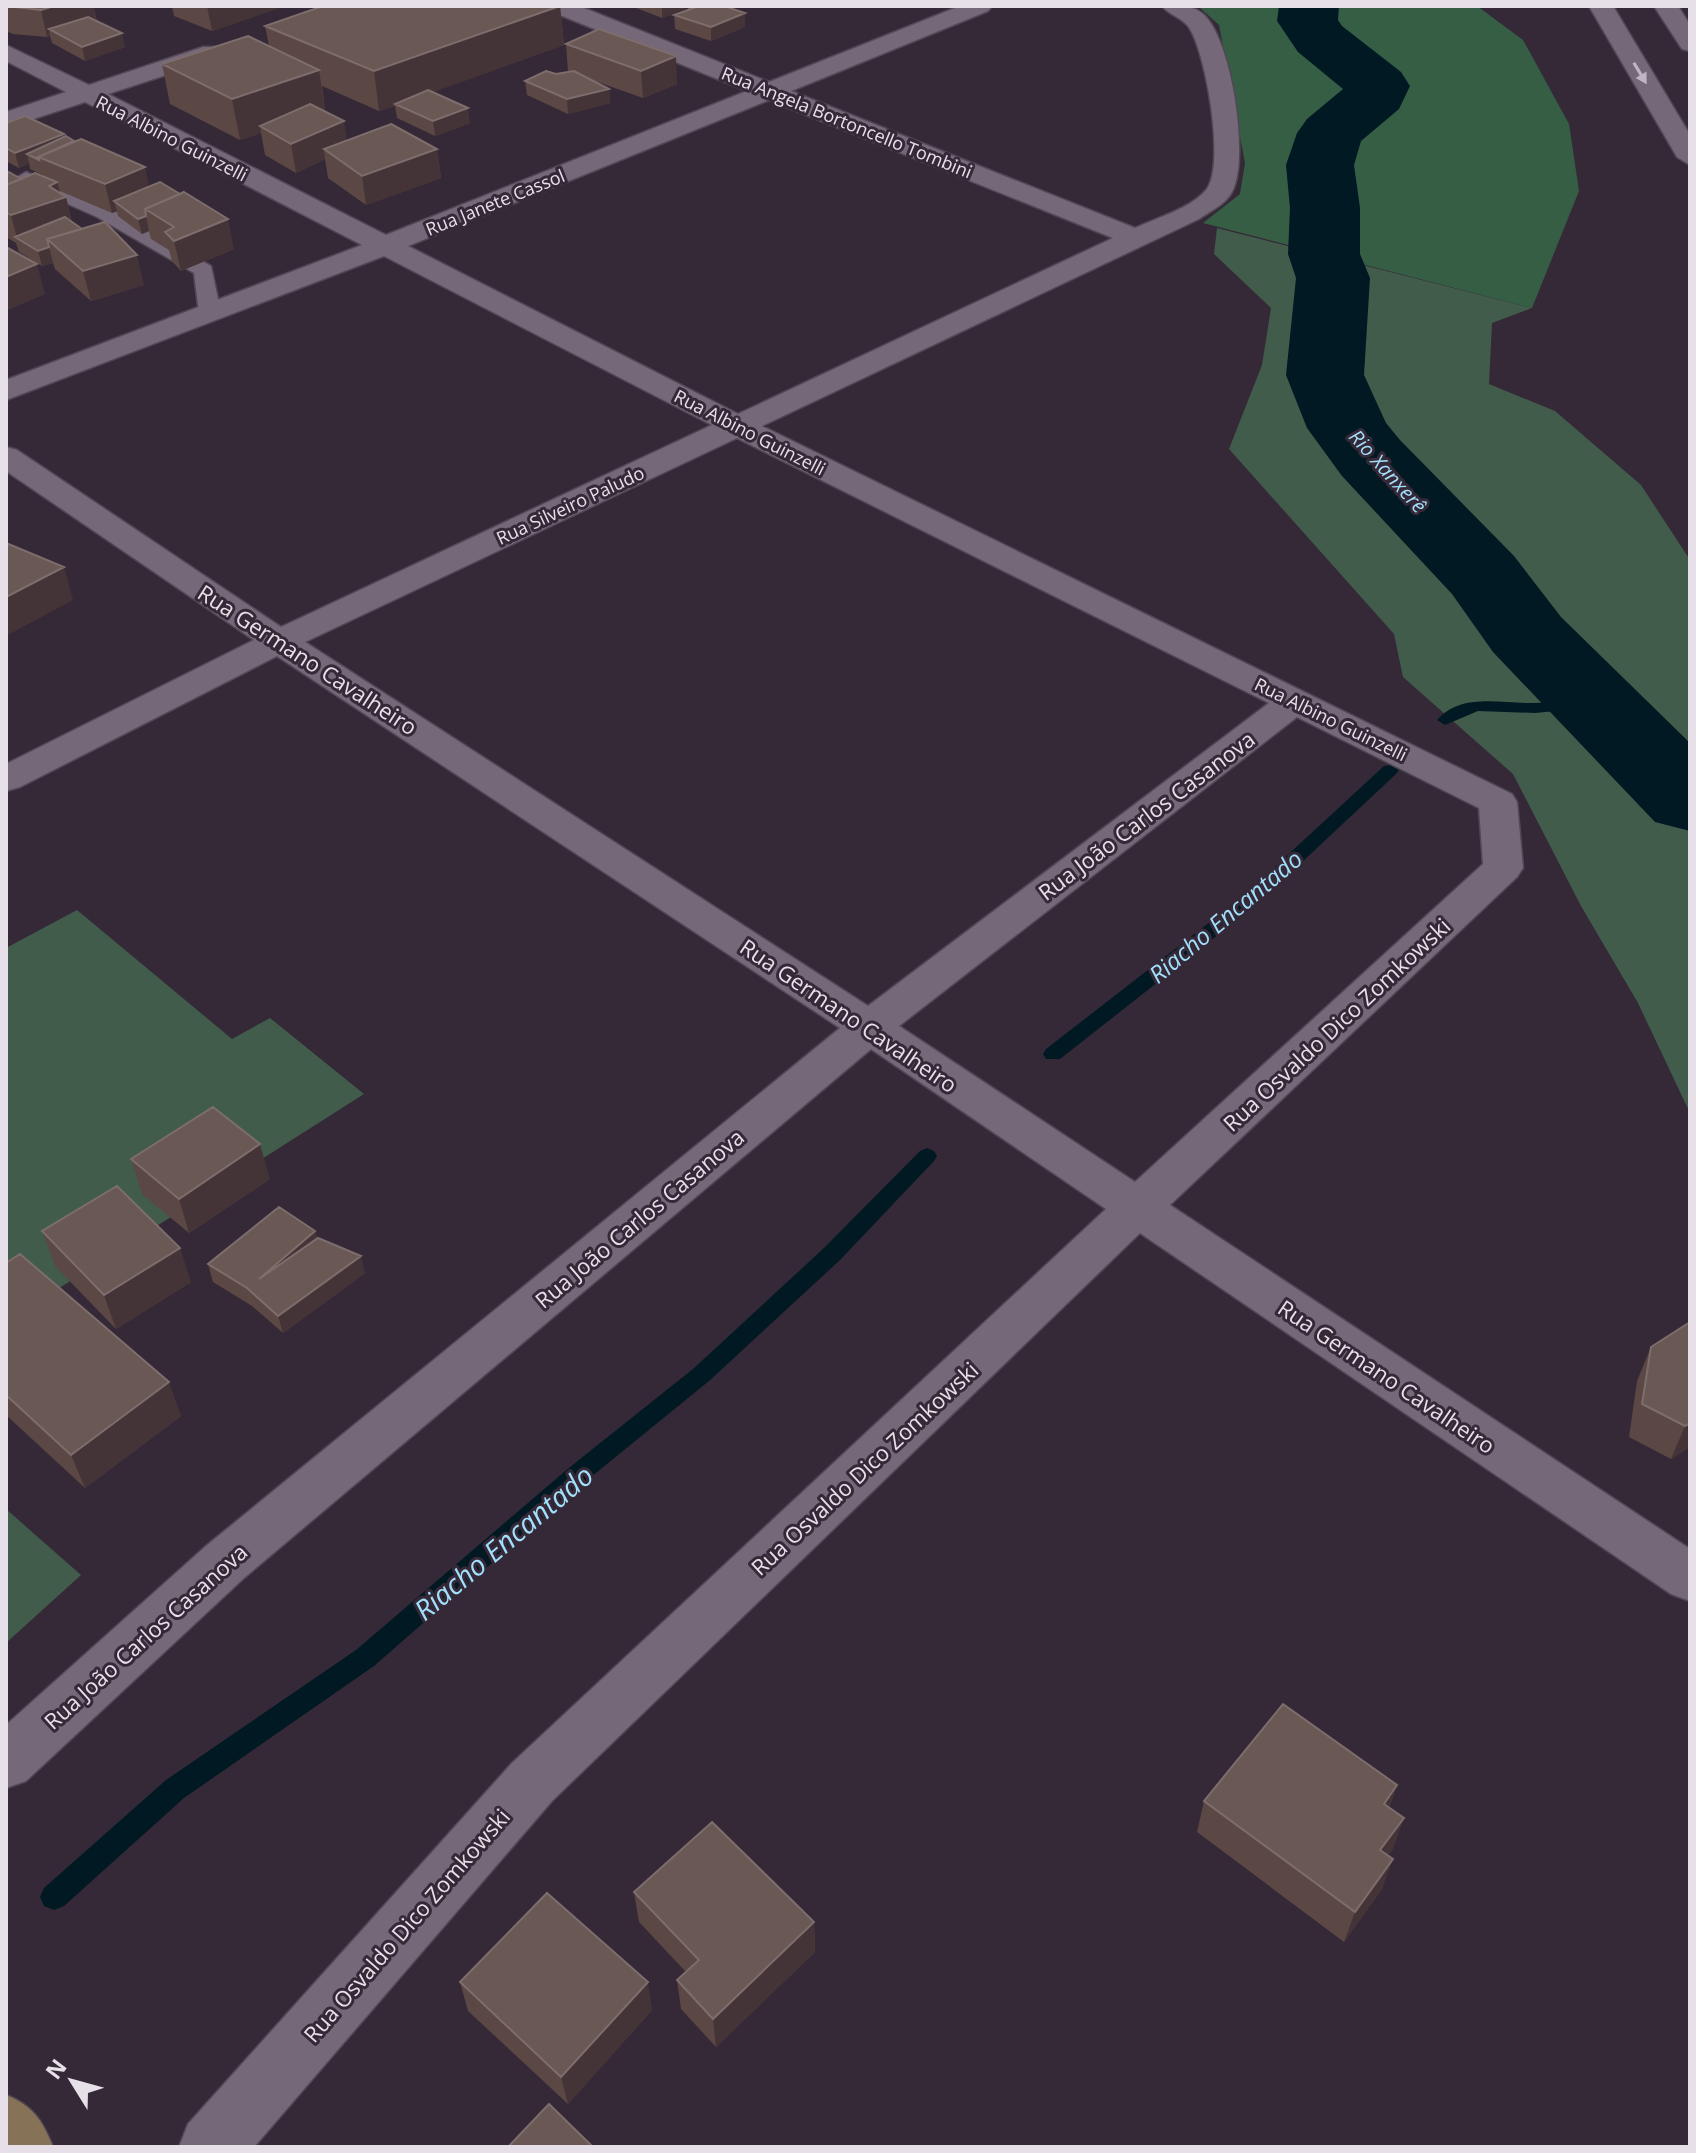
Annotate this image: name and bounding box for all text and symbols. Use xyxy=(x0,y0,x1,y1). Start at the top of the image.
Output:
street label: Rua Angela Bortoncello Tombini xyxy=(718,61,976,183)
one-way arrow xyxy=(1633,62,1647,84)
street label: Rua Albino Guinzelli xyxy=(92,89,252,187)
street label: Rua Janete Cassol xyxy=(422,163,568,241)
street label: Rua Albino Guinzelli xyxy=(670,383,830,481)
water label: Rio Xanxerê xyxy=(1343,423,1433,519)
street label: Rua Silveiro Paludo xyxy=(492,460,648,550)
street label: Rua Germano Cavalheiro xyxy=(193,577,423,741)
street label: Rua Albino Guinzelli xyxy=(1251,672,1411,766)
street label: Rua João Carlos Casanova xyxy=(1032,724,1260,906)
water label: Riacho Encantado xyxy=(1141,842,1309,990)
street label: Rua Osvaldo Dico Zomkowski xyxy=(1216,911,1456,1137)
street label: Rua Germano Cavalheiro xyxy=(735,931,963,1099)
street label: Rua João Carlos Casanova xyxy=(528,1122,750,1314)
street label: Rua Germano Cavalheiro xyxy=(1273,1292,1501,1460)
street label: Rua Osvaldo Dico Zomkowski xyxy=(744,1355,984,1581)
water label: Riacho Encantado xyxy=(405,1456,601,1628)
street label: Rua João Carlos Casanova xyxy=(37,1536,253,1736)
street label: Rua Osvaldo Dico Zomkowski xyxy=(296,1802,516,2048)
north arrow xyxy=(32,2041,112,2121)
text: N xyxy=(38,2052,73,2085)

